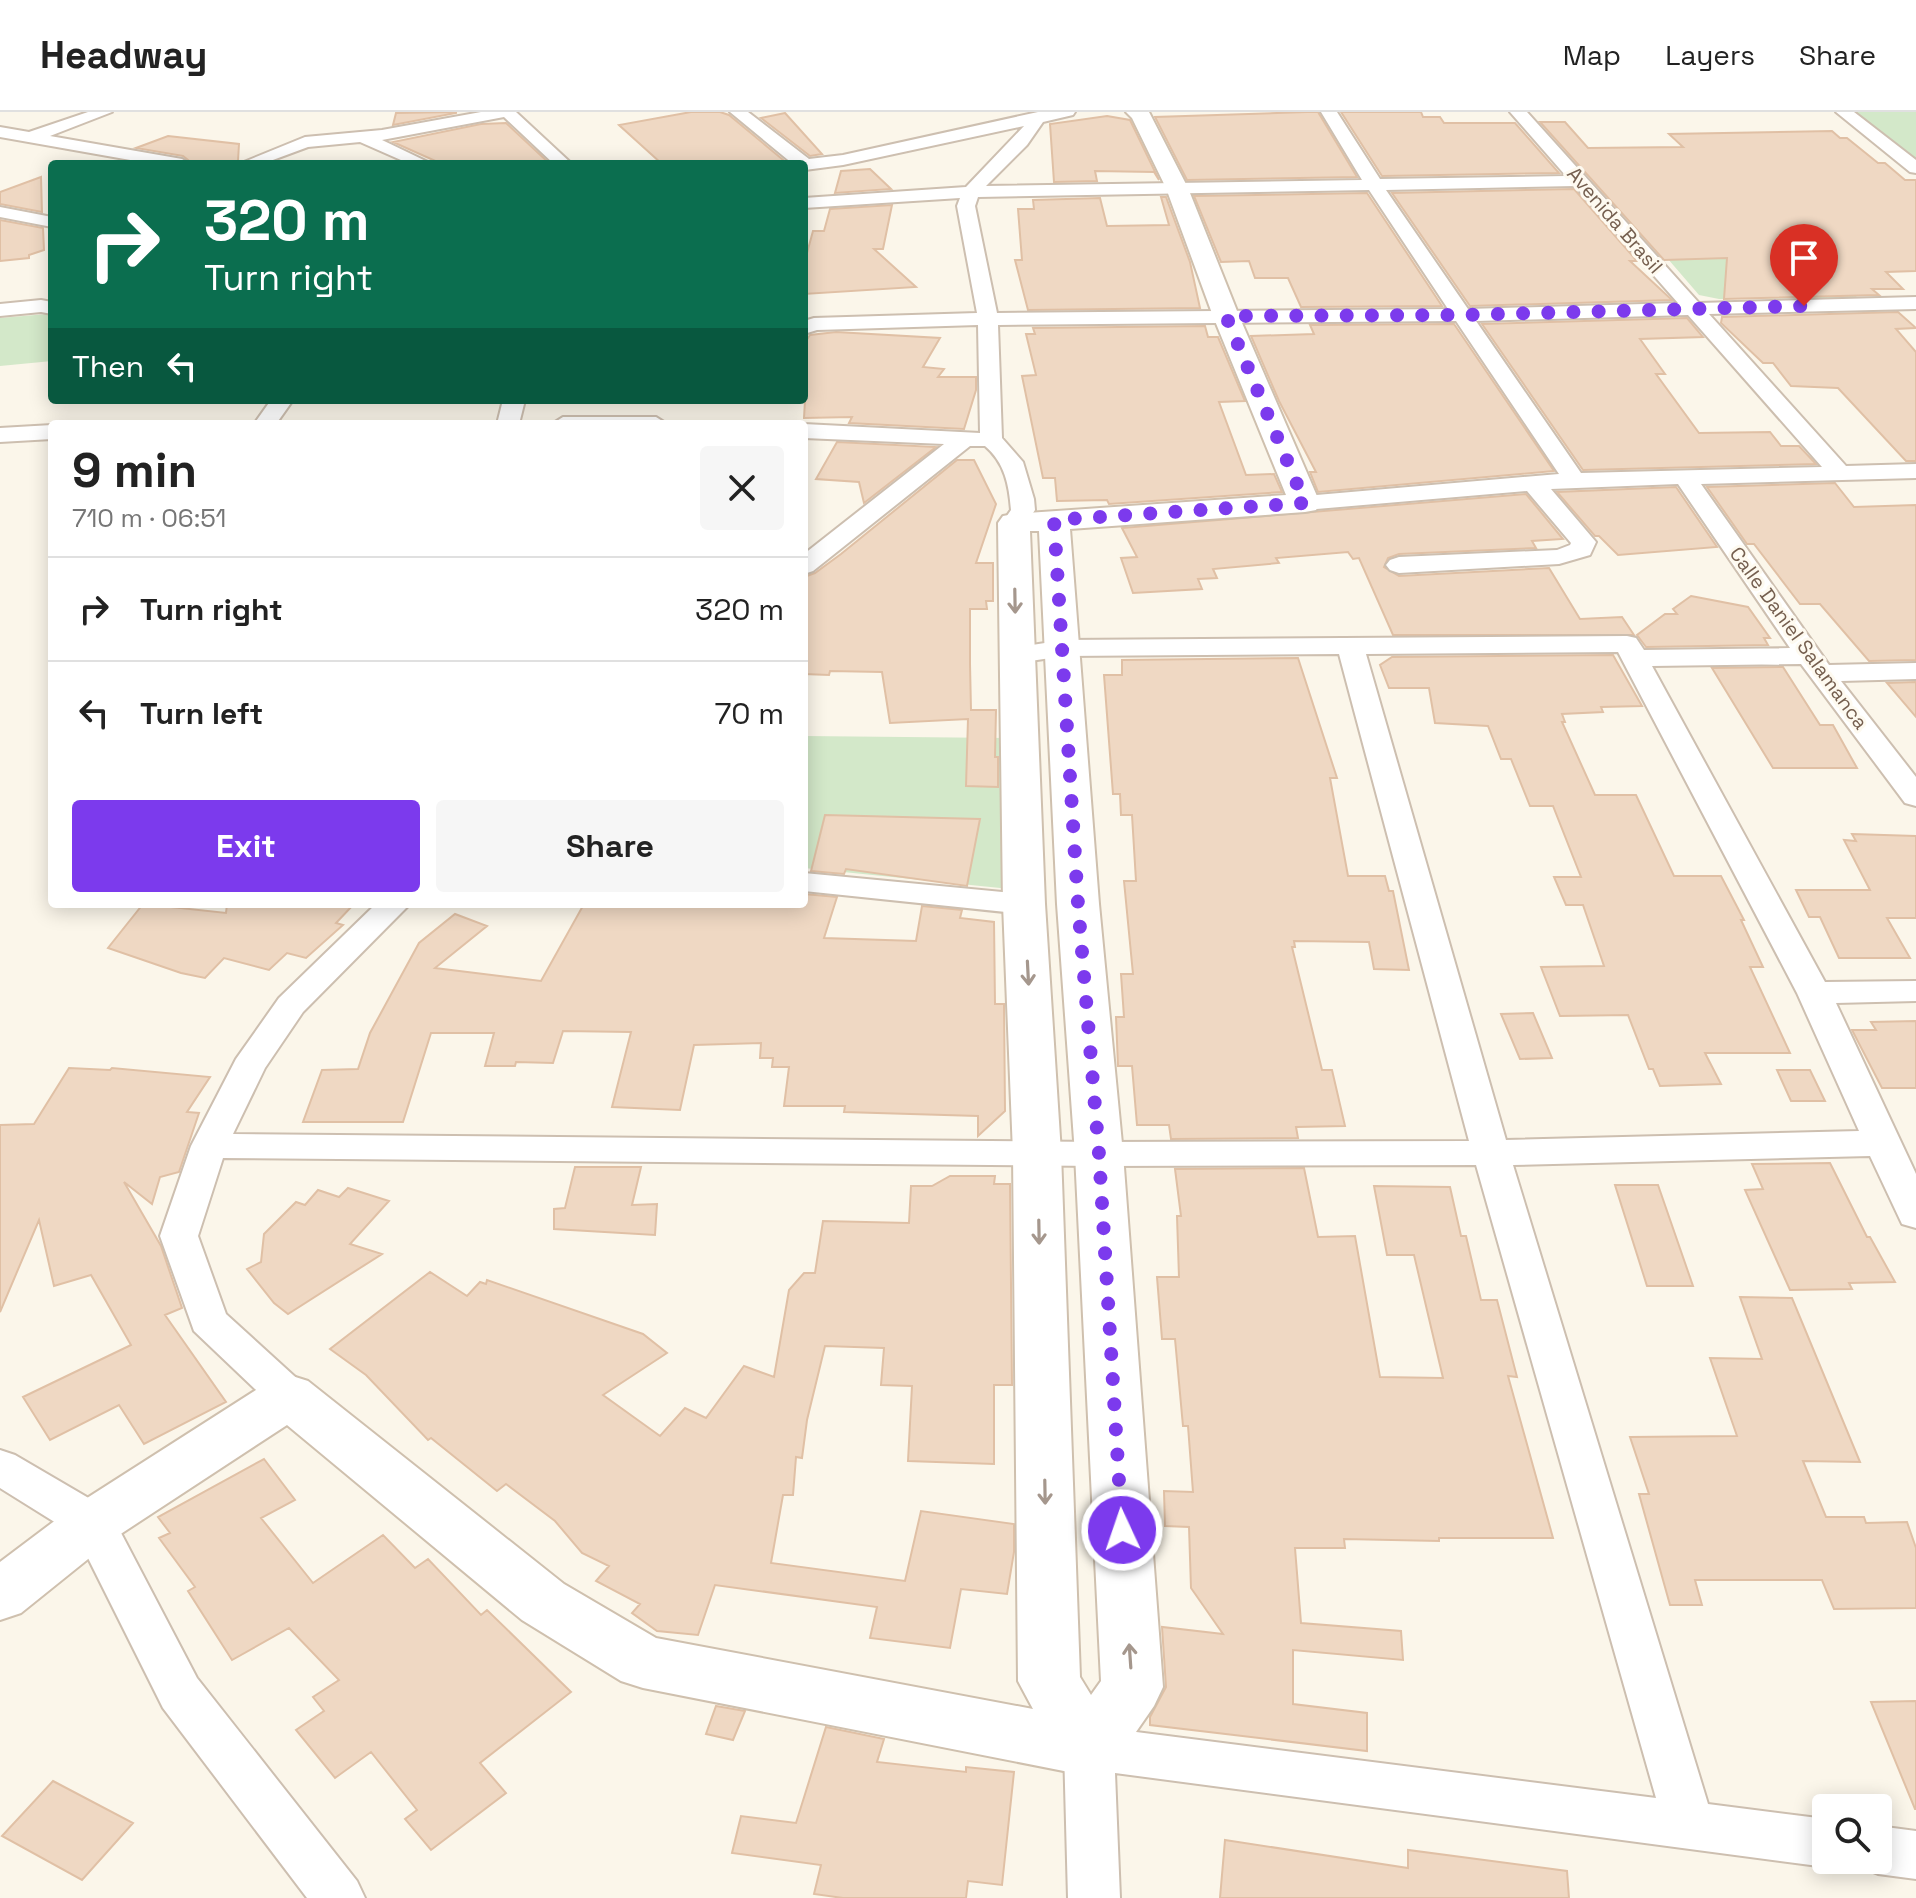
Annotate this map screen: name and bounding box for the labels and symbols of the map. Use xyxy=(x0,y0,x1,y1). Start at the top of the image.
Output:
street label: Avenida Brasil xyxy=(1561,161,1669,279)
pin xyxy=(1770,224,1838,306)
street label: Calle Daniel Salamanca xyxy=(1724,542,1874,734)
one-way arrow xyxy=(1008,587,1023,614)
one-way arrow xyxy=(1020,959,1035,986)
one-way arrow xyxy=(1031,1218,1047,1245)
one-way arrow xyxy=(1037,1478,1052,1505)
position arrow xyxy=(1080,1488,1164,1572)
one-way arrow xyxy=(1122,1643,1137,1669)

